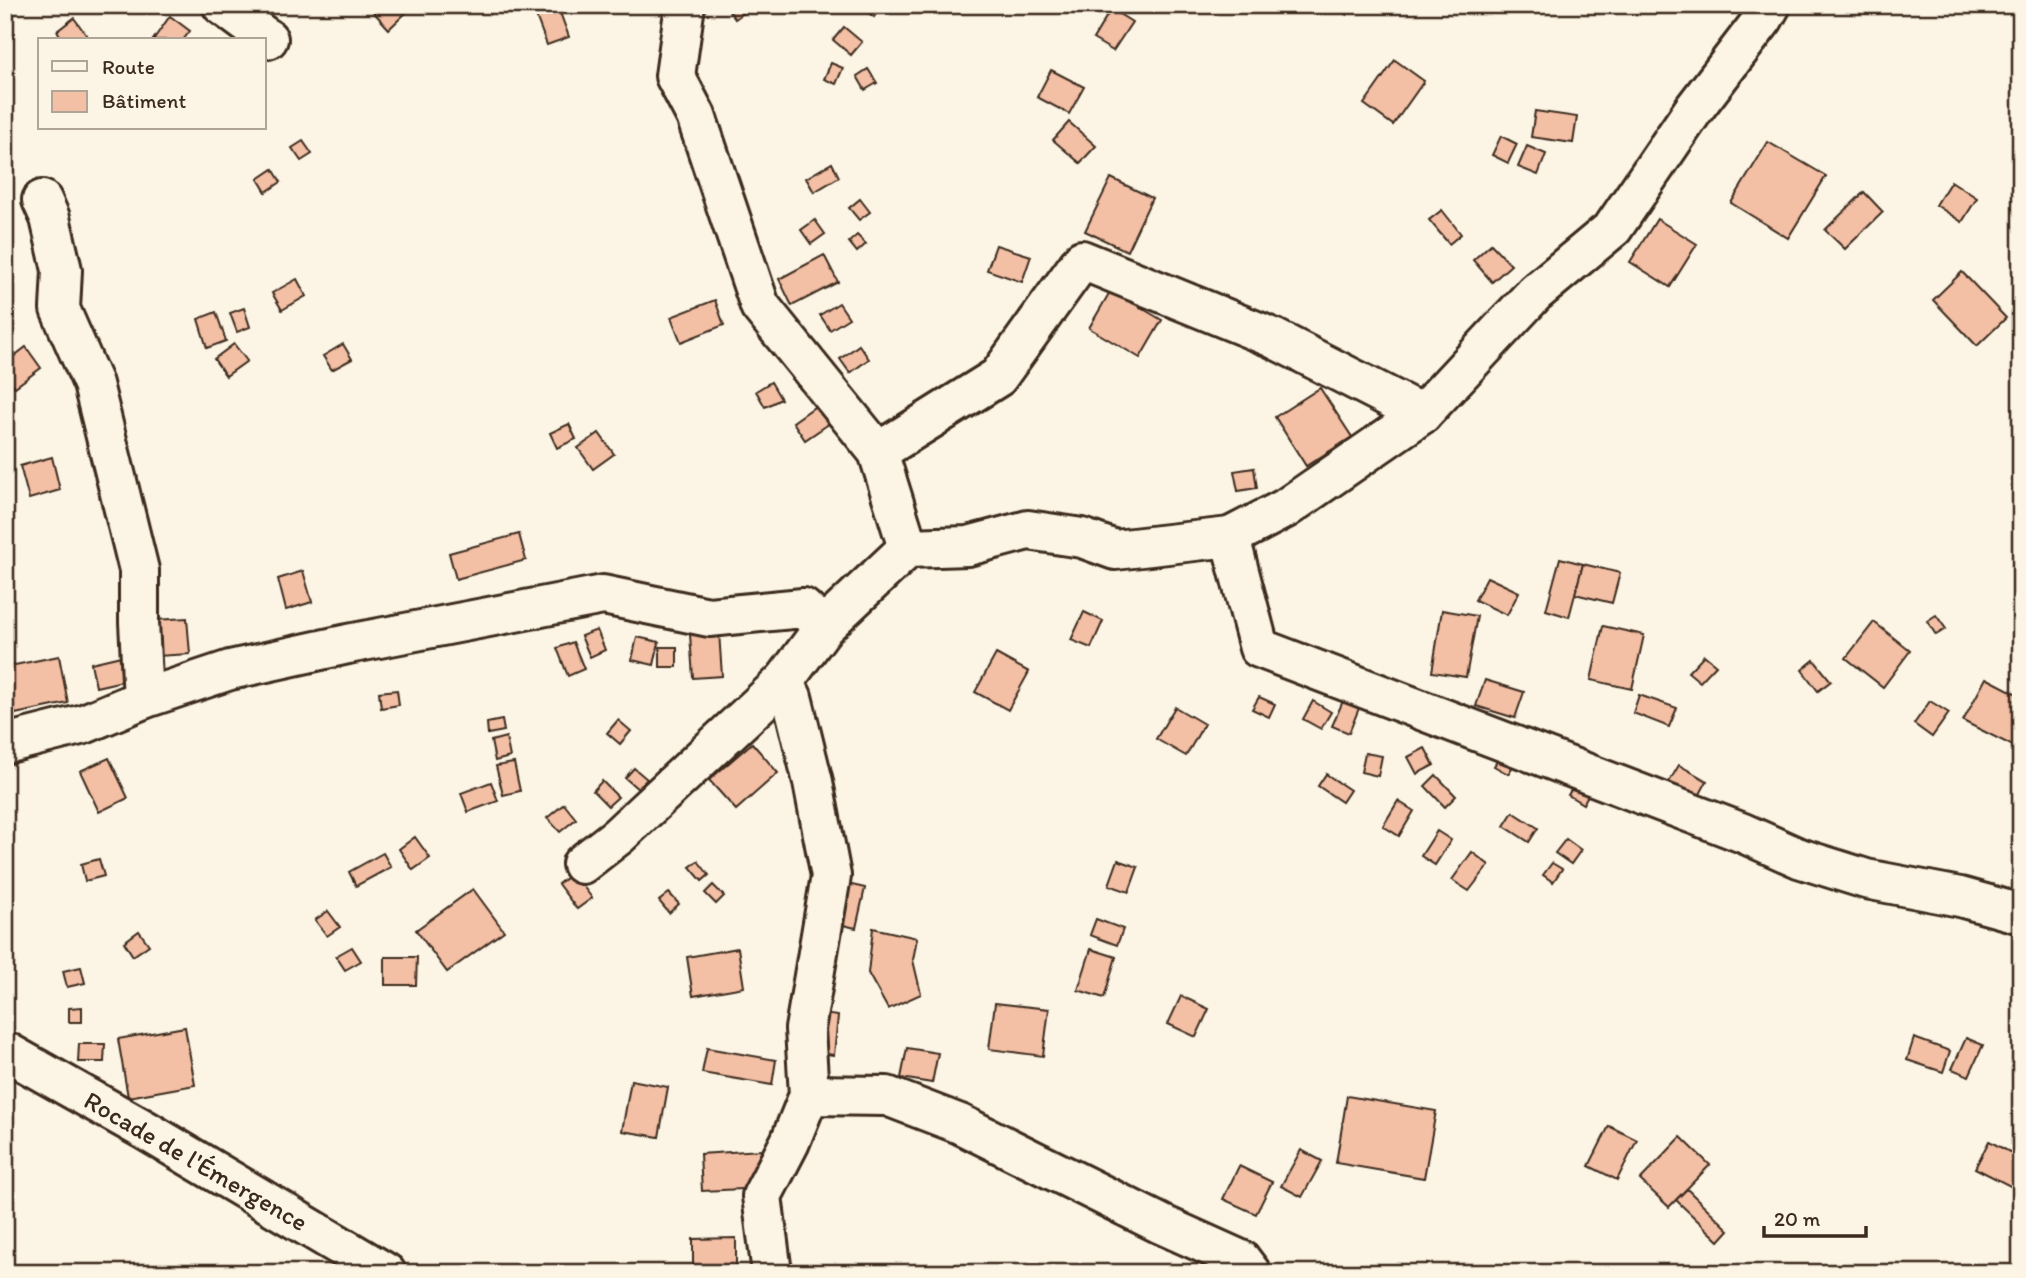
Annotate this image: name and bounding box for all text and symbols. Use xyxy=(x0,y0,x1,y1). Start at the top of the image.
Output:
legend xyxy=(38,38,266,130)
text: Route xyxy=(102,54,155,79)
text: Bâtiment xyxy=(102,88,186,113)
street label: Rocade de l'Émergence xyxy=(78,1084,314,1238)
scale bar xyxy=(1764,1194,1865,1238)
text: 20 m xyxy=(1774,1206,1821,1231)

